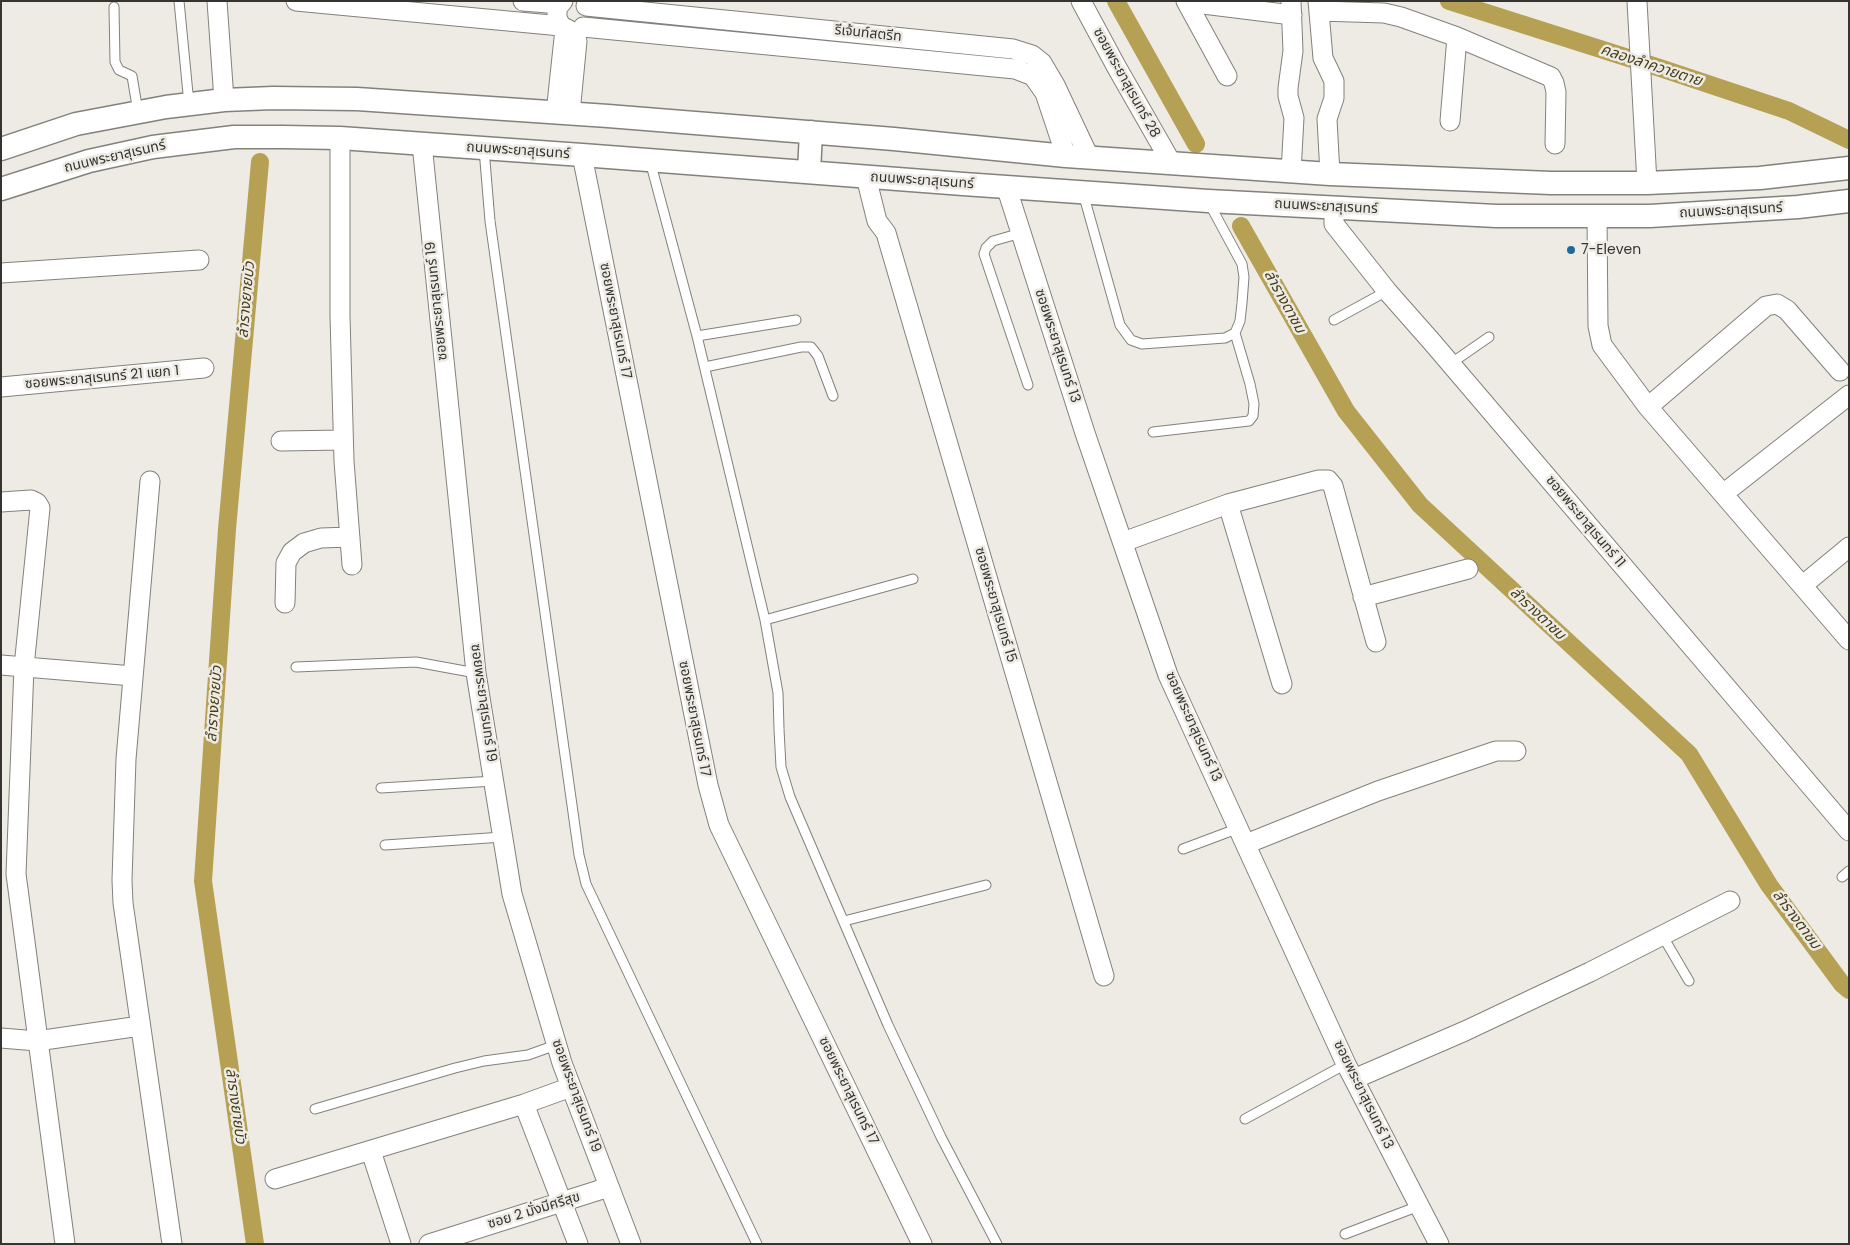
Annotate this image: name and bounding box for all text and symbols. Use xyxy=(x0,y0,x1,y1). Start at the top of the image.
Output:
street label: รีเจ้นท์สตรีท xyxy=(834,22,902,46)
street label: ซอยพระยาสุเรนทร์ 28 xyxy=(1089,25,1163,141)
water label: คลองลำควายตาย xyxy=(1598,41,1704,91)
street label: ถนนพระยาสุเรนทร์ xyxy=(63,137,167,177)
street label: ถนนพระยาสุเรนทร์ xyxy=(466,139,570,163)
street label: ถนนพระยาสุเรนทร์ xyxy=(870,169,974,193)
street label: ถนนพระยาสุเรนทร์ xyxy=(1274,196,1378,218)
street label: ถนนพระยาสุเรนทร์ xyxy=(1679,200,1783,222)
street label: ซอยพระยาสุเรนทร์ 19 xyxy=(422,241,452,361)
place label: 7-Eleven xyxy=(1581,242,1641,258)
marker: 7-Eleven xyxy=(1565,244,1577,256)
water label: ลำรางยายบัว xyxy=(235,261,259,339)
street label: ซอยพระยาสุเรนทร์ 17 xyxy=(595,261,635,381)
water label: ลำรางตาชม xyxy=(1259,267,1309,337)
street label: ซอยพระยาสุเรนทร์ 13 xyxy=(1031,287,1083,405)
street label: ซอยพระยาสุเรนทร์ 21 แยก 1 xyxy=(24,363,180,393)
street label: ซอยพระยาสุเรนทร์ 11 xyxy=(1542,473,1628,571)
street label: ซอยพระยาสุเรนทร์ 15 xyxy=(970,545,1020,665)
water label: ลำรางตาชม xyxy=(1506,584,1568,644)
street label: ซอยพระยาสุเรนทร์ 19 xyxy=(466,643,500,763)
street label: ซอยพระยาสุเรนทร์ 17 xyxy=(674,659,714,779)
water label: ลำรางยายบัว xyxy=(203,665,227,743)
street label: ซอยพระยาสุเรนทร์ 13 xyxy=(1161,669,1225,785)
water label: ลำรางตาชม xyxy=(1768,887,1824,953)
street label: ซอยพระยาสุเรนทร์ 17 xyxy=(815,1034,881,1148)
street label: ซอยพระยาสุเรนทร์ 19 xyxy=(548,1037,604,1155)
street label: ซอยพระยาสุเรนทร์ 13 xyxy=(1329,1038,1397,1152)
water label: ลำรางยายบัว xyxy=(221,1067,249,1145)
street label: ซอย 2 มั่งมีศรีสุข xyxy=(486,1189,582,1233)

